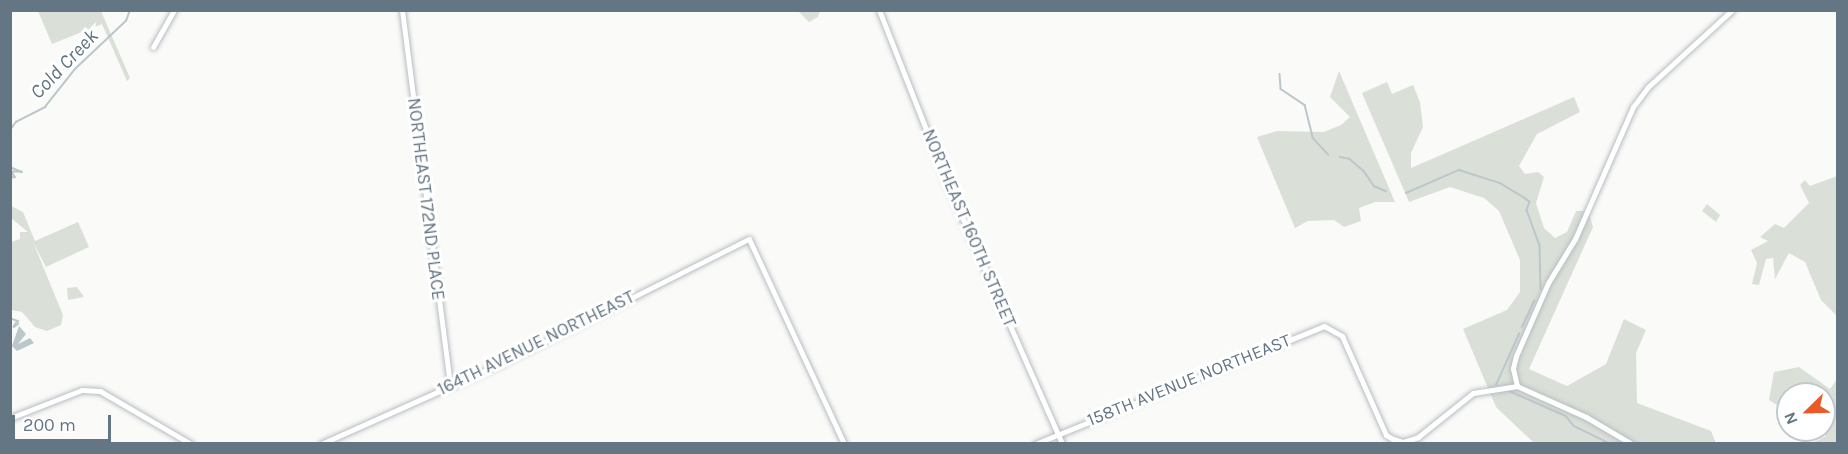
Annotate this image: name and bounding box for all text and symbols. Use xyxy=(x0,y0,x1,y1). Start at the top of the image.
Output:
water label: Cold Creek xyxy=(25,24,103,104)
street label: NORTHEAST 172ND PLACE xyxy=(403,97,449,301)
street label: NORTHEAST 160TH STREET xyxy=(917,126,1021,330)
street label: 164TH AVENUE NORTHEAST xyxy=(434,286,638,400)
street label: 158TH AVENUE NORTHEAST xyxy=(1084,329,1294,431)
north arrow xyxy=(1776,382,1836,442)
scale bar xyxy=(15,403,114,441)
text: N xyxy=(1780,409,1802,427)
text: 200 m xyxy=(23,414,76,436)

